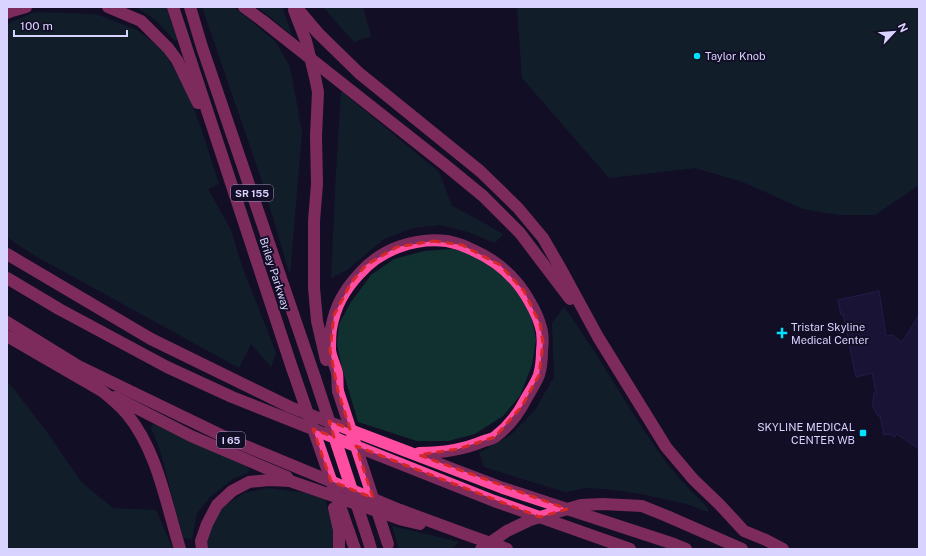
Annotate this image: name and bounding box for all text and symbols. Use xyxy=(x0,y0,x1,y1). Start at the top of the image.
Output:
scale bar xyxy=(14,12,127,38)
north arrow xyxy=(874,12,914,52)
text: 100 m xyxy=(20,19,53,33)
text: N xyxy=(896,21,910,34)
place label: Taylor Knob xyxy=(705,50,766,62)
marker: Taylor Knob xyxy=(692,51,702,61)
road number: SR 155 xyxy=(231,185,273,201)
street label: Briley Parkway xyxy=(258,236,292,312)
place label: Tristar Skyline Medical Center xyxy=(791,321,869,346)
marker: Tristar Skyline Medical Center xyxy=(776,327,788,339)
place label: SKYLINE MEDICAL CENTER WB xyxy=(757,421,855,446)
marker: SKYLINE MEDICAL CENTER WB xyxy=(858,428,868,438)
road number: I 65 xyxy=(217,432,245,448)

